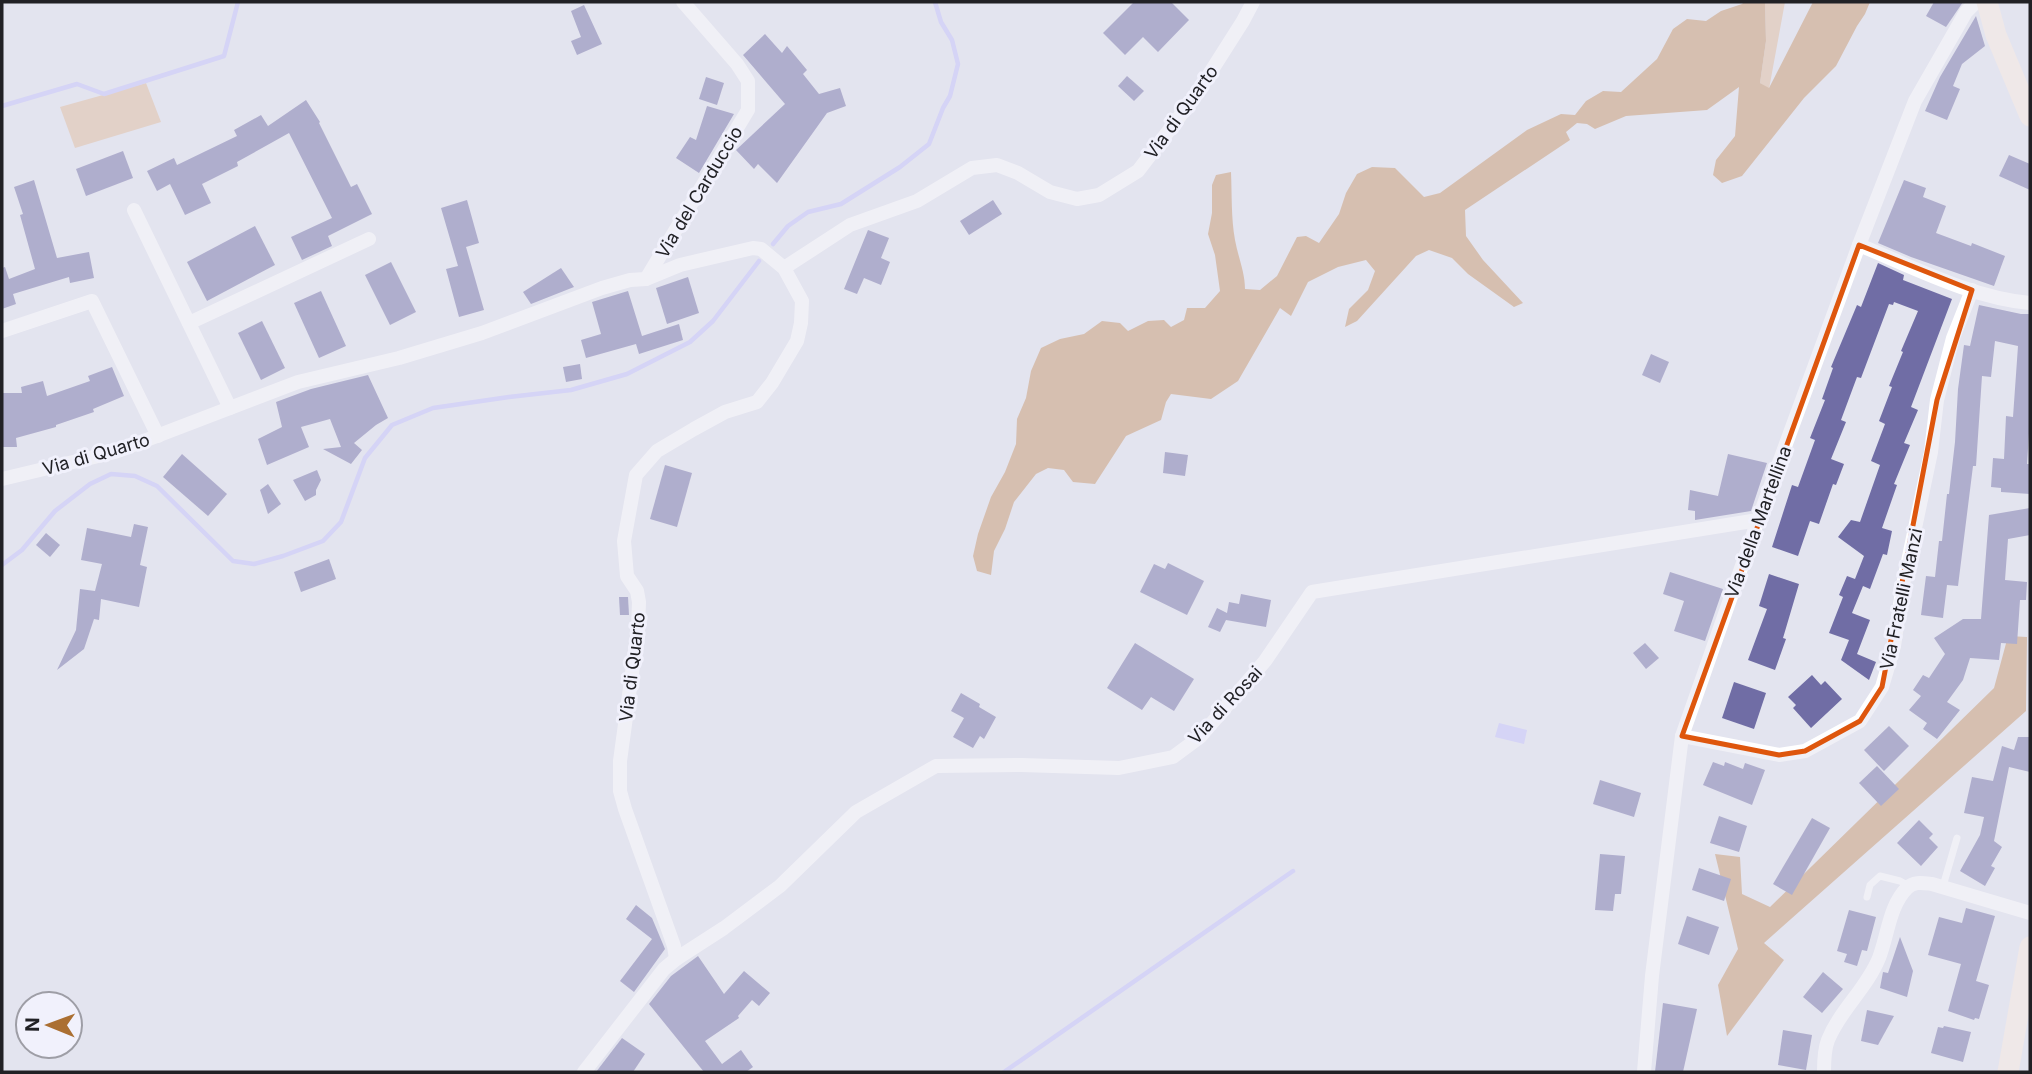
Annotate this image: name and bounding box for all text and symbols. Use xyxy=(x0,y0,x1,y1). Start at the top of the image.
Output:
street label: Via di Quarto xyxy=(1140,61,1222,163)
street label: Via del Carduccio xyxy=(651,122,747,262)
street label: Via di Quarto xyxy=(40,429,152,479)
street label: Via della Martellina xyxy=(1721,443,1795,601)
street label: Via Fratelli Manzi xyxy=(1876,526,1926,672)
street label: Via di Quarto xyxy=(615,611,649,723)
street label: Via di Rosai xyxy=(1184,662,1266,748)
north arrow xyxy=(14,990,84,1060)
text: N xyxy=(21,1017,44,1032)

